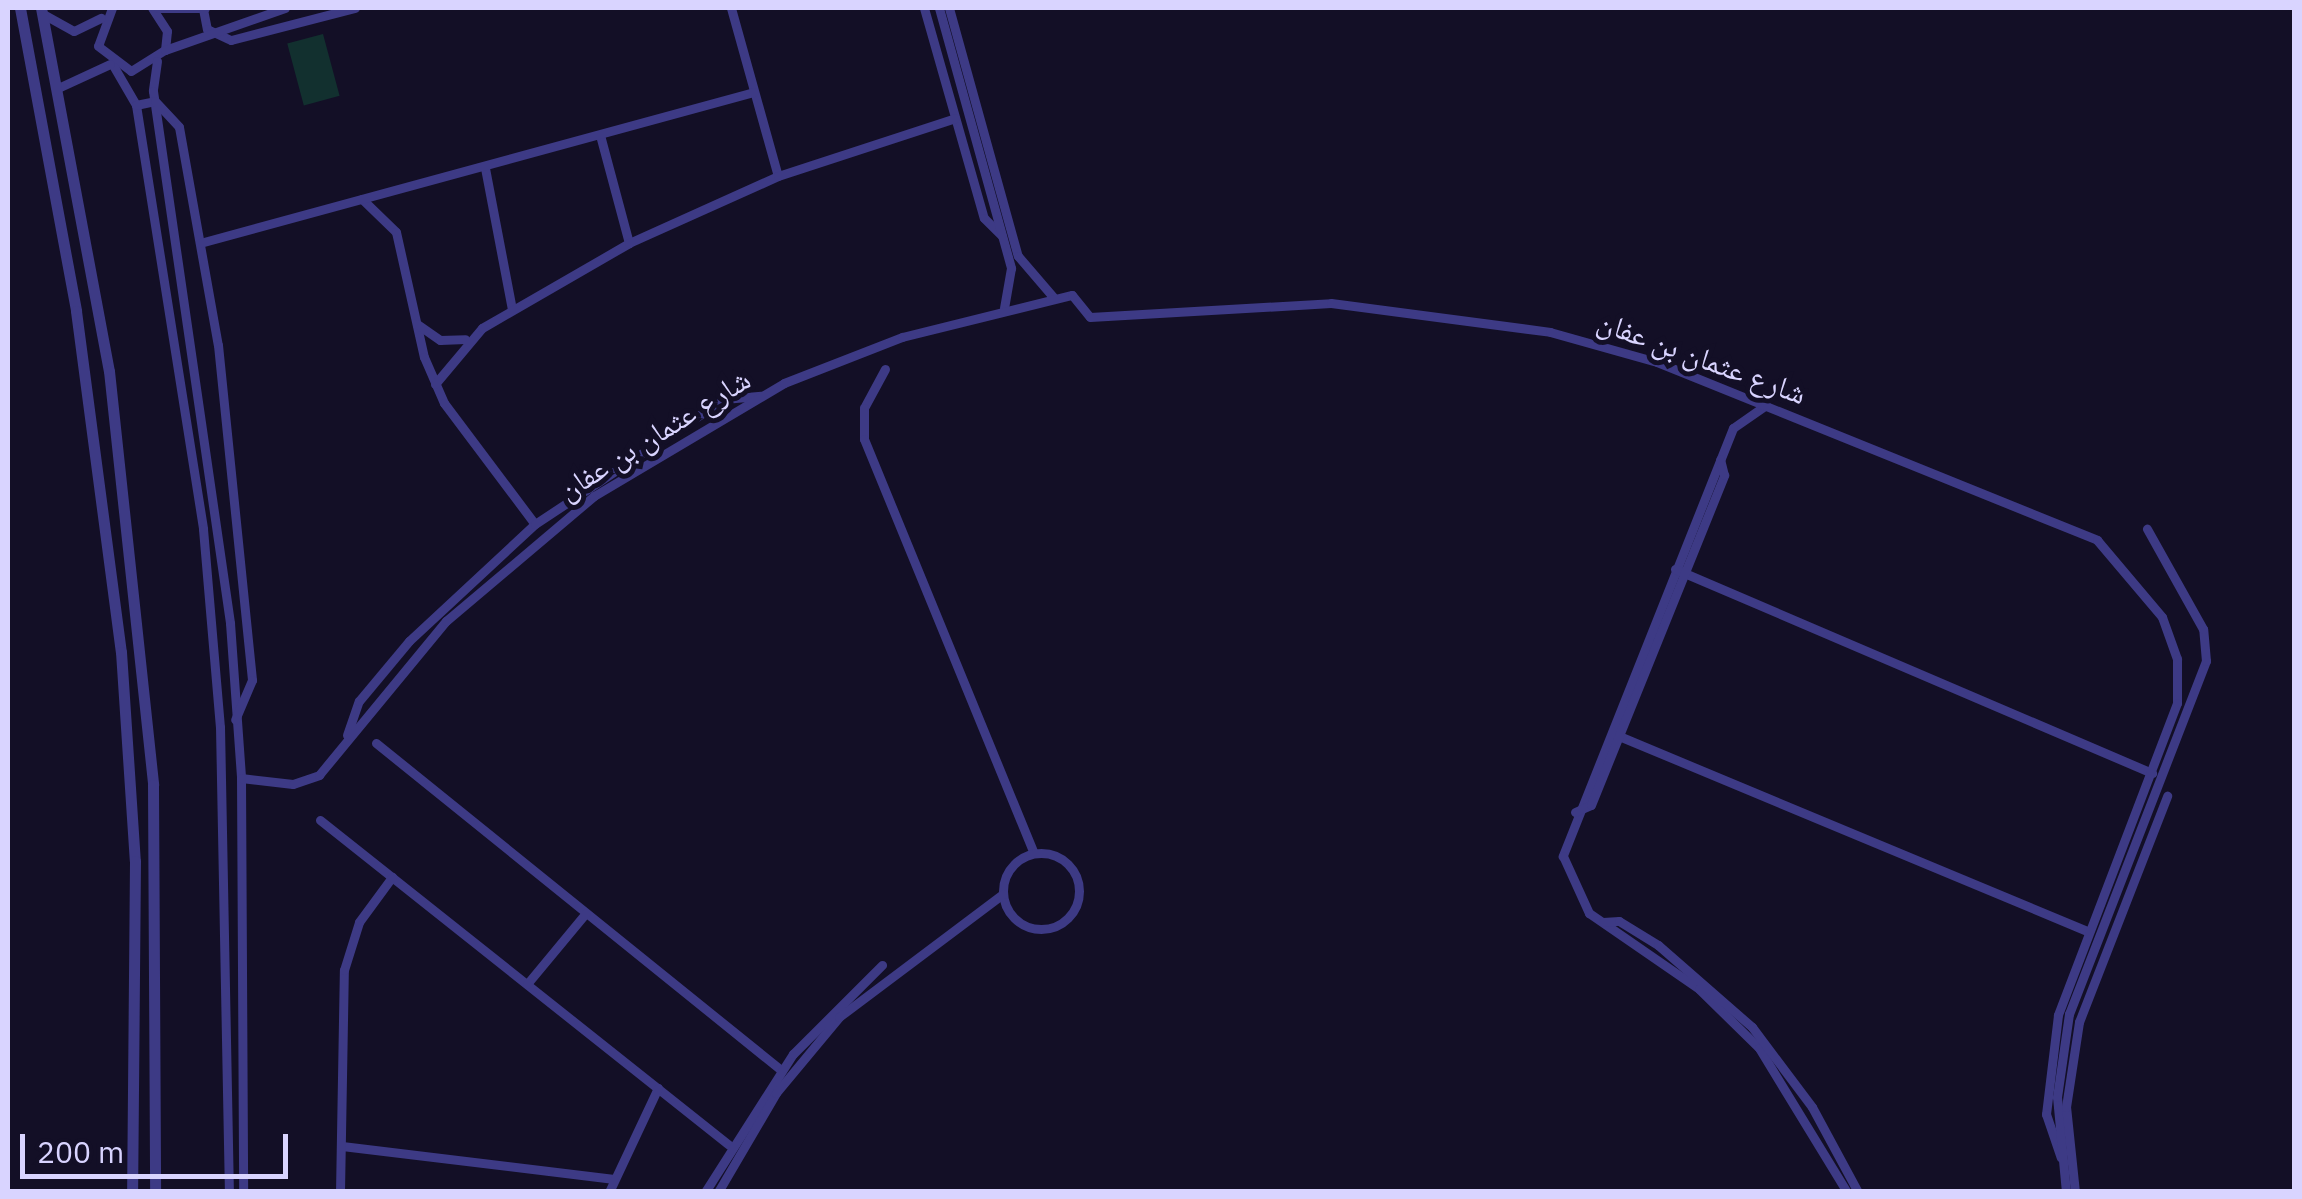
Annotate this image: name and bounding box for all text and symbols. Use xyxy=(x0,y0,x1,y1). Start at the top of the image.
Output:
street label: شارع عثمان بن عفان xyxy=(1593,303,1811,411)
street label: شارع عثمان بن عفان xyxy=(551,361,757,507)
scale bar xyxy=(25,1114,292,1176)
text: 200 m xyxy=(37,1132,124,1171)

